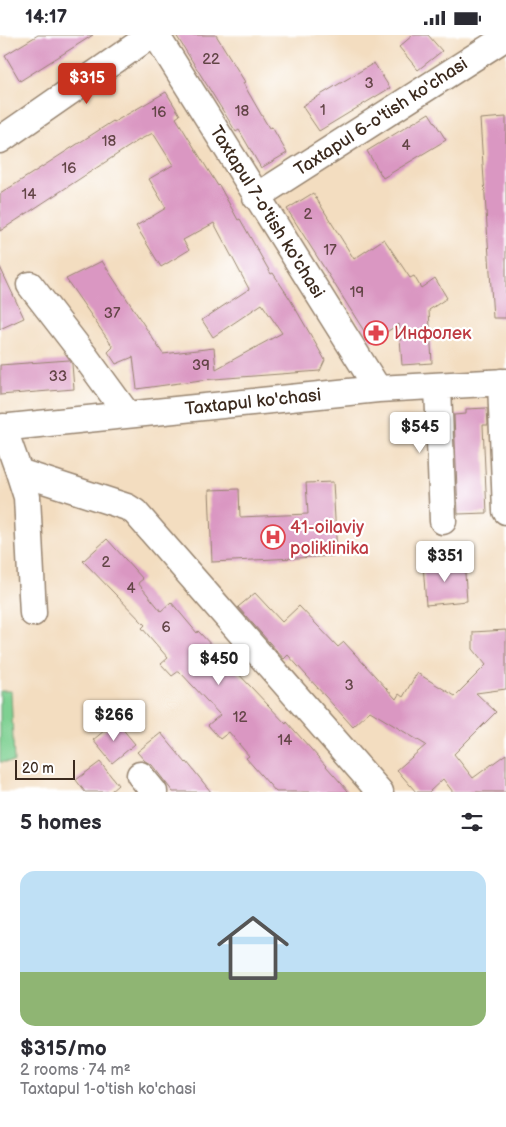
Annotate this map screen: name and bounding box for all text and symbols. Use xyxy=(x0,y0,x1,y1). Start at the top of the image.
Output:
text: 14:17 xyxy=(25,6,67,29)
house number: 22 xyxy=(202,50,220,69)
street label: Taxtapul 6-o'tish ko'chasi xyxy=(291,53,471,181)
pin: $315 xyxy=(57,63,117,105)
text: $315 xyxy=(69,69,105,88)
house number: 3 xyxy=(364,74,374,93)
house number: 1 xyxy=(320,101,326,120)
house number: 18 xyxy=(235,102,250,121)
house number: 16 xyxy=(152,103,166,122)
street label: Taxtapul 7-o'tish ko'chasi xyxy=(205,122,329,302)
house number: 18 xyxy=(102,132,117,151)
house number: 4 xyxy=(401,136,411,155)
house number: 16 xyxy=(62,159,76,178)
house number: 14 xyxy=(22,185,36,204)
house number: 2 xyxy=(304,205,313,224)
house number: 17 xyxy=(323,241,337,260)
house number: 19 xyxy=(350,283,364,302)
house number: 37 xyxy=(104,304,121,323)
pharmacy icon: Инфолек xyxy=(363,320,389,346)
place label: Инфолек xyxy=(394,323,472,344)
house number: 39 xyxy=(192,356,210,375)
house number: 33 xyxy=(49,367,67,386)
street label: Taxtapul ko'chasi xyxy=(184,384,322,420)
pin: $545 xyxy=(390,411,450,454)
text: $545 xyxy=(401,418,439,437)
place label: 41-oilaviy poliklinika xyxy=(290,517,369,559)
hospital icon: 41-oilaviy poliklinika xyxy=(260,524,286,550)
pin: $351 xyxy=(415,541,475,583)
text: $351 xyxy=(427,547,463,566)
house number: 2 xyxy=(102,553,111,572)
house number: 4 xyxy=(126,579,136,598)
house number: 6 xyxy=(161,618,171,637)
pin: $450 xyxy=(189,643,249,686)
text: $450 xyxy=(199,650,239,669)
house number: 3 xyxy=(344,676,354,695)
pin: $266 xyxy=(84,699,144,742)
text: $266 xyxy=(94,706,134,725)
house number: 12 xyxy=(233,708,247,727)
house number: 14 xyxy=(278,731,292,750)
scale bar xyxy=(15,757,75,780)
text: 20 m xyxy=(22,760,54,777)
icon: filters xyxy=(458,808,486,836)
text: 5 homes xyxy=(20,810,102,835)
icon: home xyxy=(208,903,298,993)
text: $315/mo xyxy=(20,1036,107,1061)
text: 2 rooms · 74 m² xyxy=(20,1061,131,1080)
text: Taxtapul 1-o'tish ko'chasi xyxy=(20,1080,196,1099)

